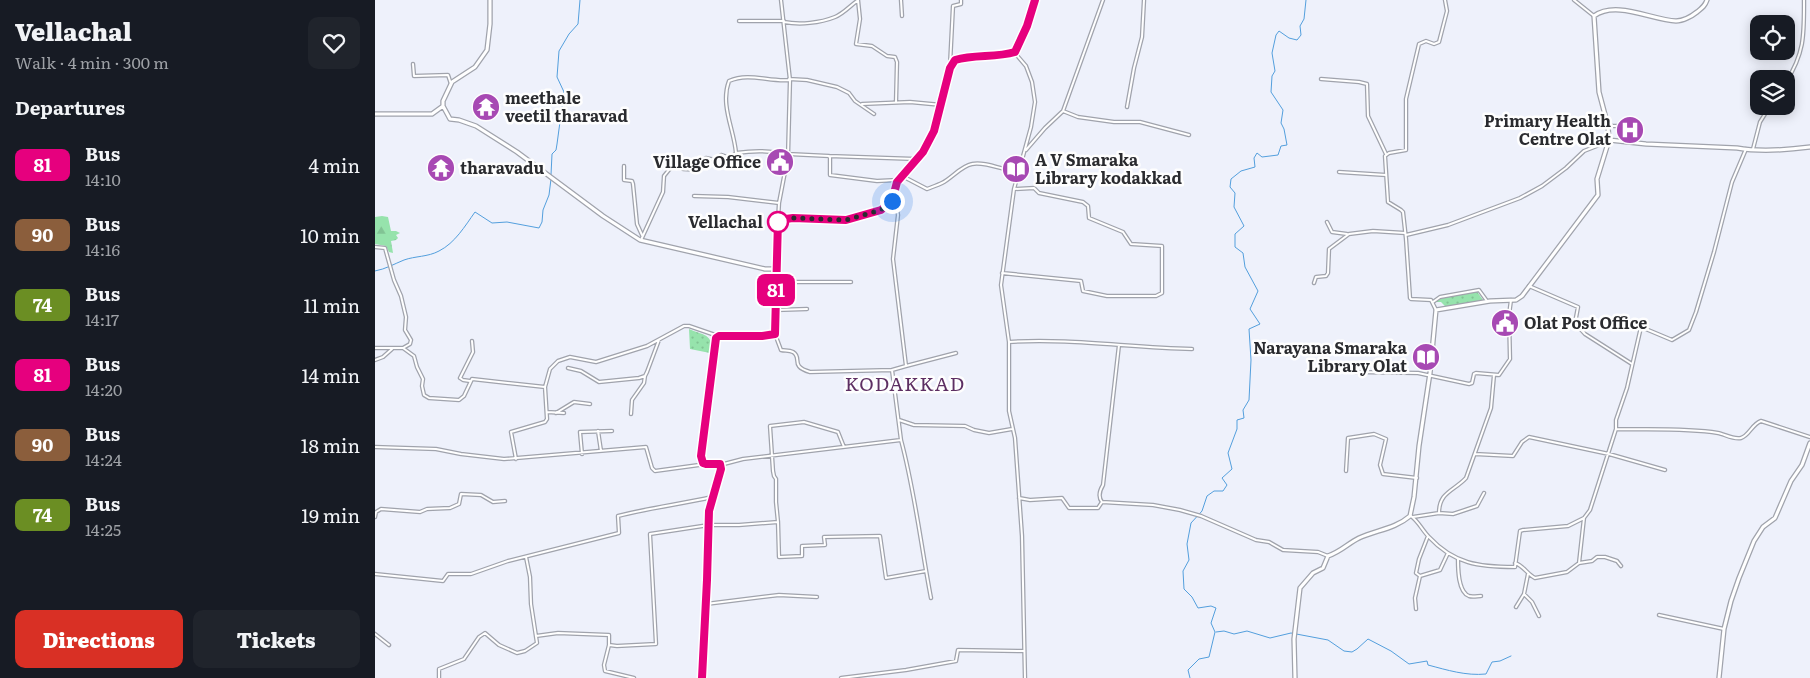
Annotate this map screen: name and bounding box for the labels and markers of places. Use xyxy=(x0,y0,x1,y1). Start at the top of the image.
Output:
place label: meethale veetil tharavad xyxy=(505,85,628,127)
temple icon: meethale veetil tharavad xyxy=(471,92,501,122)
place label: Primary Health Centre Olat xyxy=(1484,108,1611,150)
hospital icon: Primary Health Centre Olat xyxy=(1615,115,1645,145)
public building icon: Village Office xyxy=(765,147,795,177)
place label: A V Smaraka Library kodakkad xyxy=(1035,147,1182,189)
place label: Village Office xyxy=(653,149,761,173)
temple icon: tharavadu xyxy=(426,153,456,183)
library icon: A V Smaraka Library kodakkad xyxy=(1001,154,1031,184)
place label: tharavadu xyxy=(460,155,544,179)
place label: Vellachal xyxy=(688,209,763,233)
marker: Vellachal xyxy=(767,211,789,233)
public building icon: Olat Post Office xyxy=(1490,308,1520,338)
place label: Olat Post Office xyxy=(1524,310,1647,334)
place label: Narayana Smaraka Library Olat xyxy=(1253,335,1408,377)
library icon: Narayana Smaraka Library Olat xyxy=(1411,342,1441,372)

